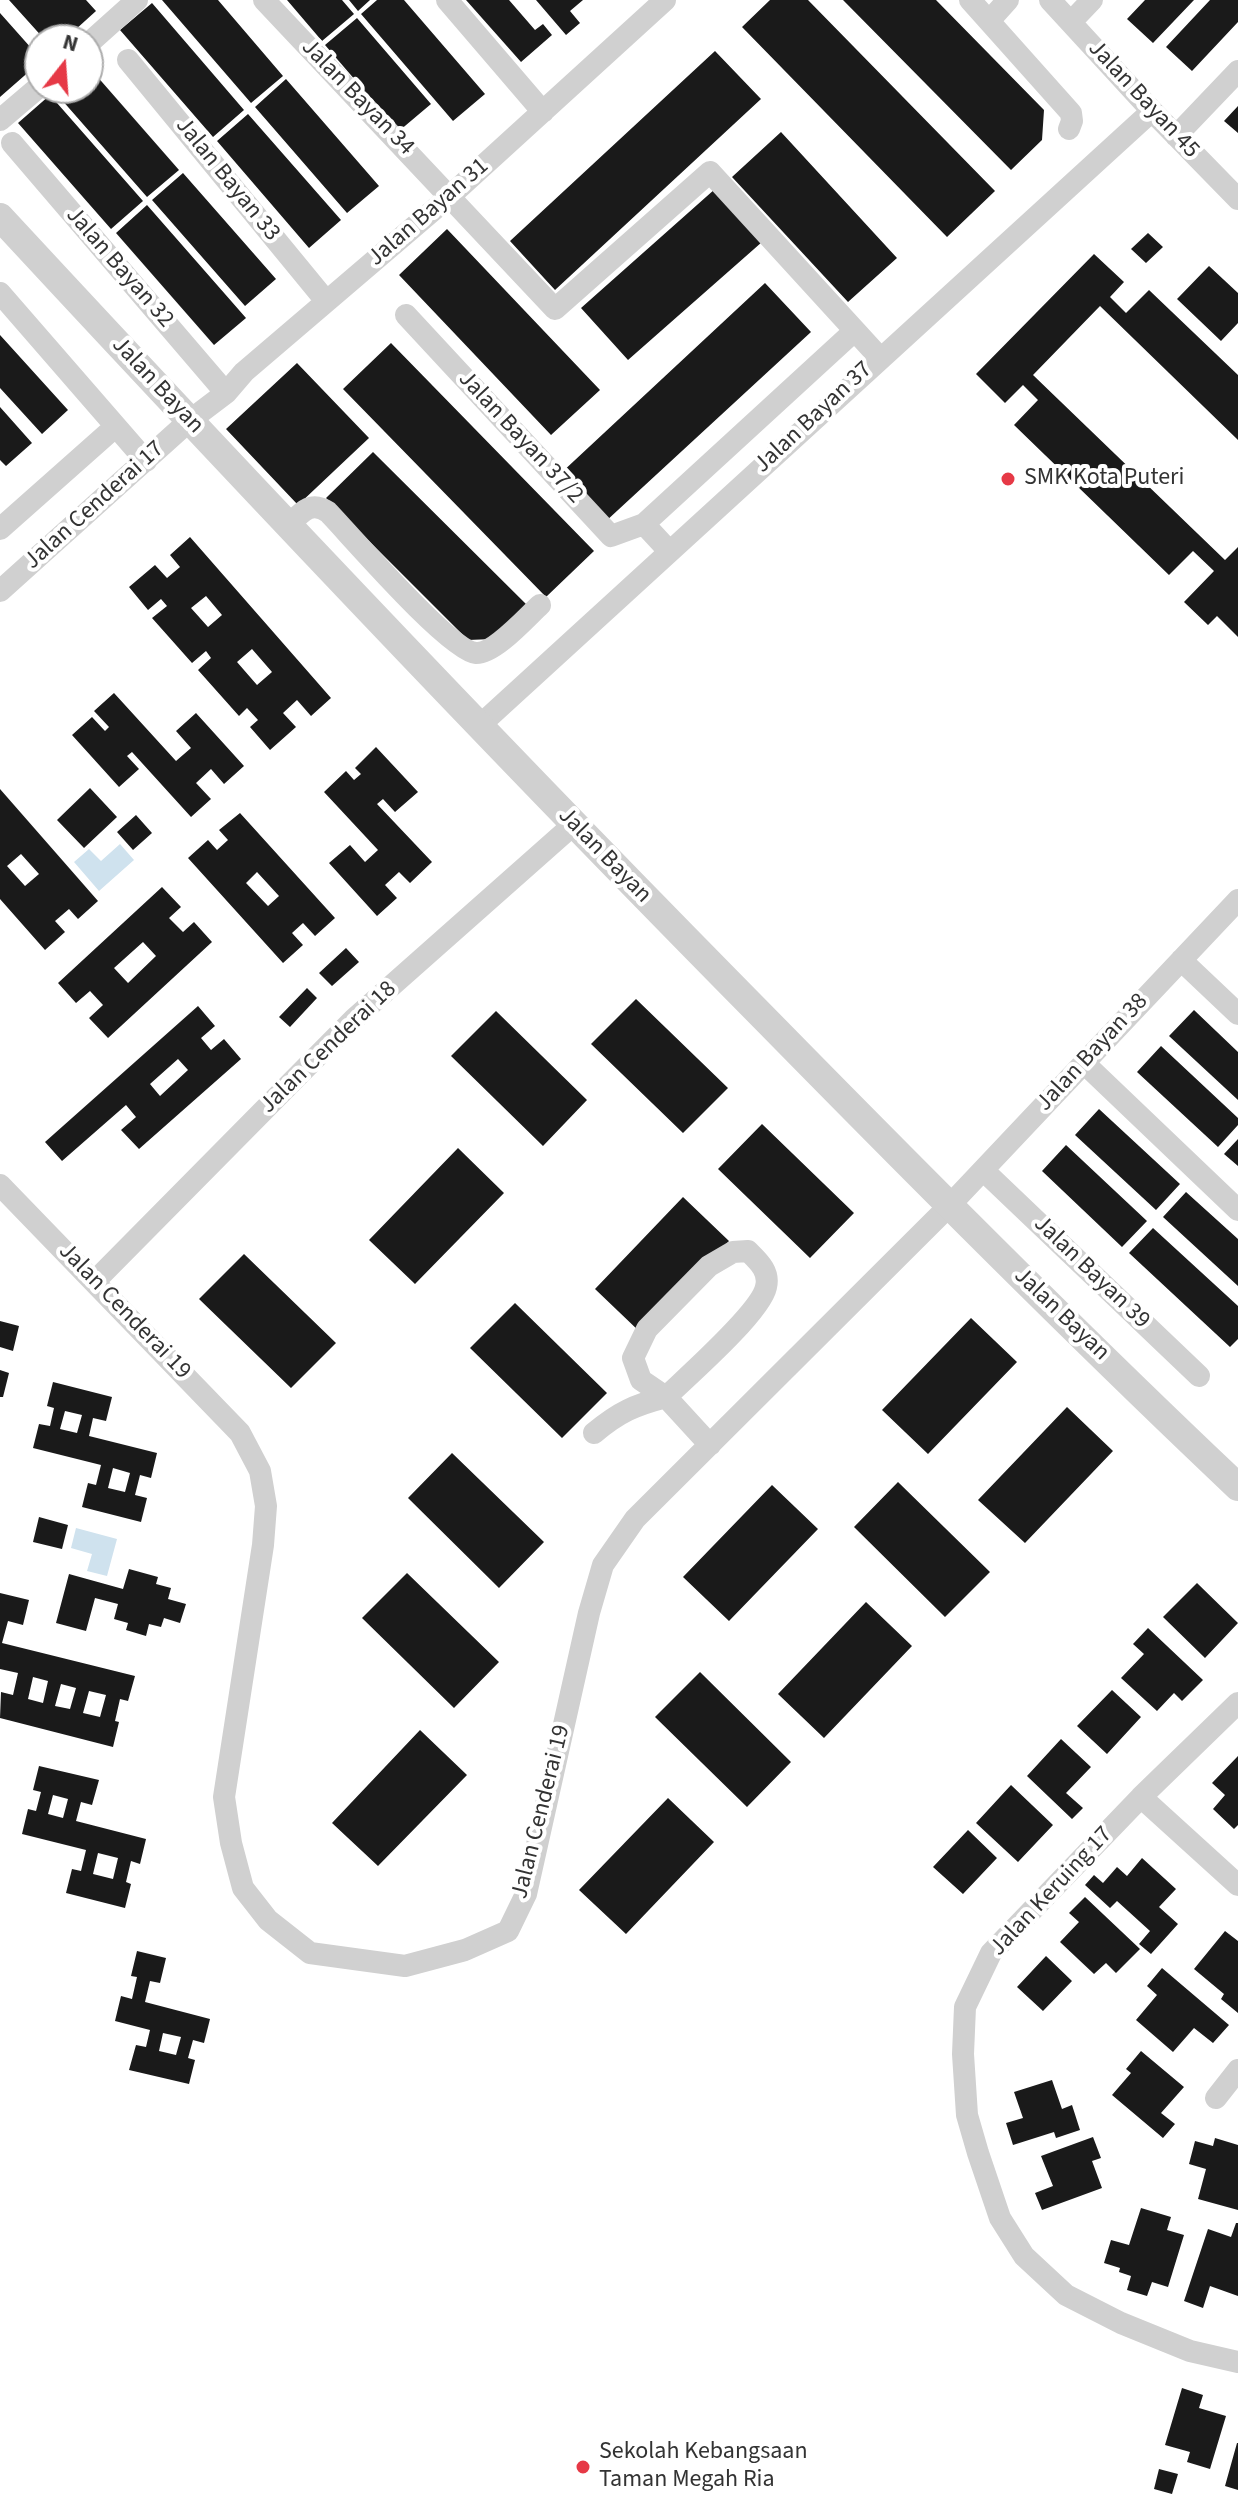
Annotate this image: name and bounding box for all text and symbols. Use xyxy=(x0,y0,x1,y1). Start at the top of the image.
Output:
north arrow xyxy=(24,24,104,104)
text: N xyxy=(59,26,82,60)
street label: Jalan Bayan 34 xyxy=(294,34,420,162)
street label: Jalan Bayan 45 xyxy=(1081,35,1205,165)
street label: Jalan Bayan 33 xyxy=(168,112,286,248)
street label: Jalan Bayan 31 xyxy=(363,153,495,273)
street label: Jalan Bayan 32 xyxy=(59,202,179,334)
street label: Jalan Bayan xyxy=(105,332,209,440)
street label: Jalan Bayan 37 xyxy=(749,356,879,480)
street label: Jalan Bayan 37/2 xyxy=(451,366,589,510)
street label: Jalan Cenderai 17 xyxy=(19,436,171,576)
place label: SMK Kota Puteri xyxy=(1024,465,1184,493)
marker: SMK Kota Puteri xyxy=(999,470,1017,488)
street label: Jalan Bayan xyxy=(551,802,657,910)
street label: Jalan Cenderai 18 xyxy=(255,976,403,1120)
street label: Jalan Bayan 38 xyxy=(1031,988,1155,1118)
street label: Jalan Bayan 39 xyxy=(1027,1210,1155,1336)
street label: Jalan Cenderai 19 xyxy=(52,1238,196,1386)
street label: Jalan Bayan xyxy=(1007,1262,1115,1368)
street label: Jalan Cenderai 19 xyxy=(506,1722,578,1902)
street label: Jalan Keruing 17 xyxy=(985,1821,1119,1963)
place label: Sekolah Kebangsaan Taman Megah Ria xyxy=(599,2439,808,2495)
marker: Sekolah Kebangsaan Taman Megah Ria xyxy=(574,2458,592,2476)

